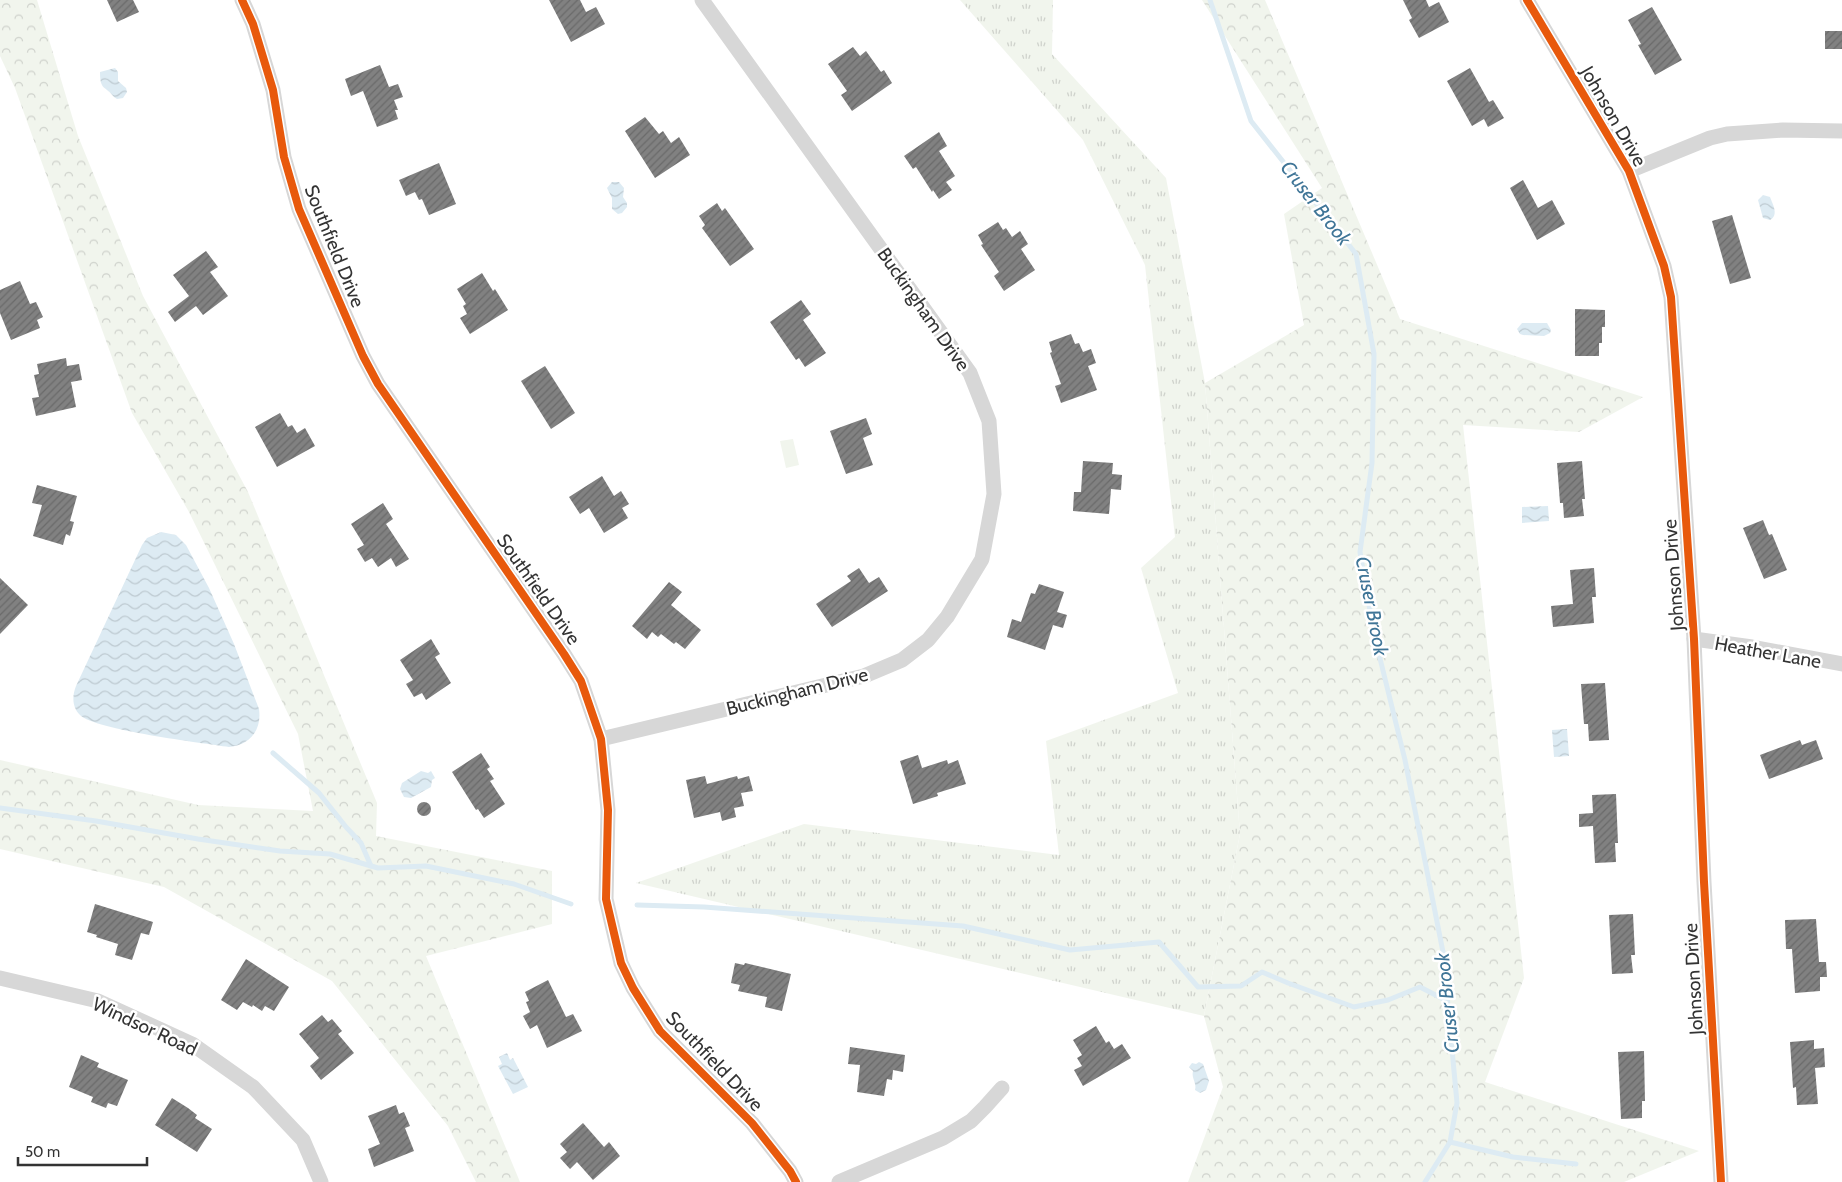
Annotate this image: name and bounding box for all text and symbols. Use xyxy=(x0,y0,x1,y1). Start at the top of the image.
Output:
street label: Johnson Drive xyxy=(1575,61,1652,171)
water label: Cruser Brook xyxy=(1276,156,1357,251)
street label: Southfield Drive xyxy=(300,182,370,311)
street label: Buckingham Drive xyxy=(872,243,975,376)
street label: Johnson Drive xyxy=(1658,518,1689,633)
street label: Southfield Drive xyxy=(492,529,585,649)
water label: Cruser Brook xyxy=(1351,554,1394,659)
street label: Heather Lane xyxy=(1713,632,1823,673)
street label: Buckingham Drive xyxy=(724,663,871,720)
street label: Johnson Drive xyxy=(1679,922,1708,1036)
water label: Cruser Brook xyxy=(1430,950,1464,1054)
street label: Windsor Road xyxy=(89,992,201,1061)
street label: Southfield Drive xyxy=(661,1007,768,1116)
scale bar xyxy=(18,1134,146,1166)
text: 50 m xyxy=(25,1143,60,1161)

